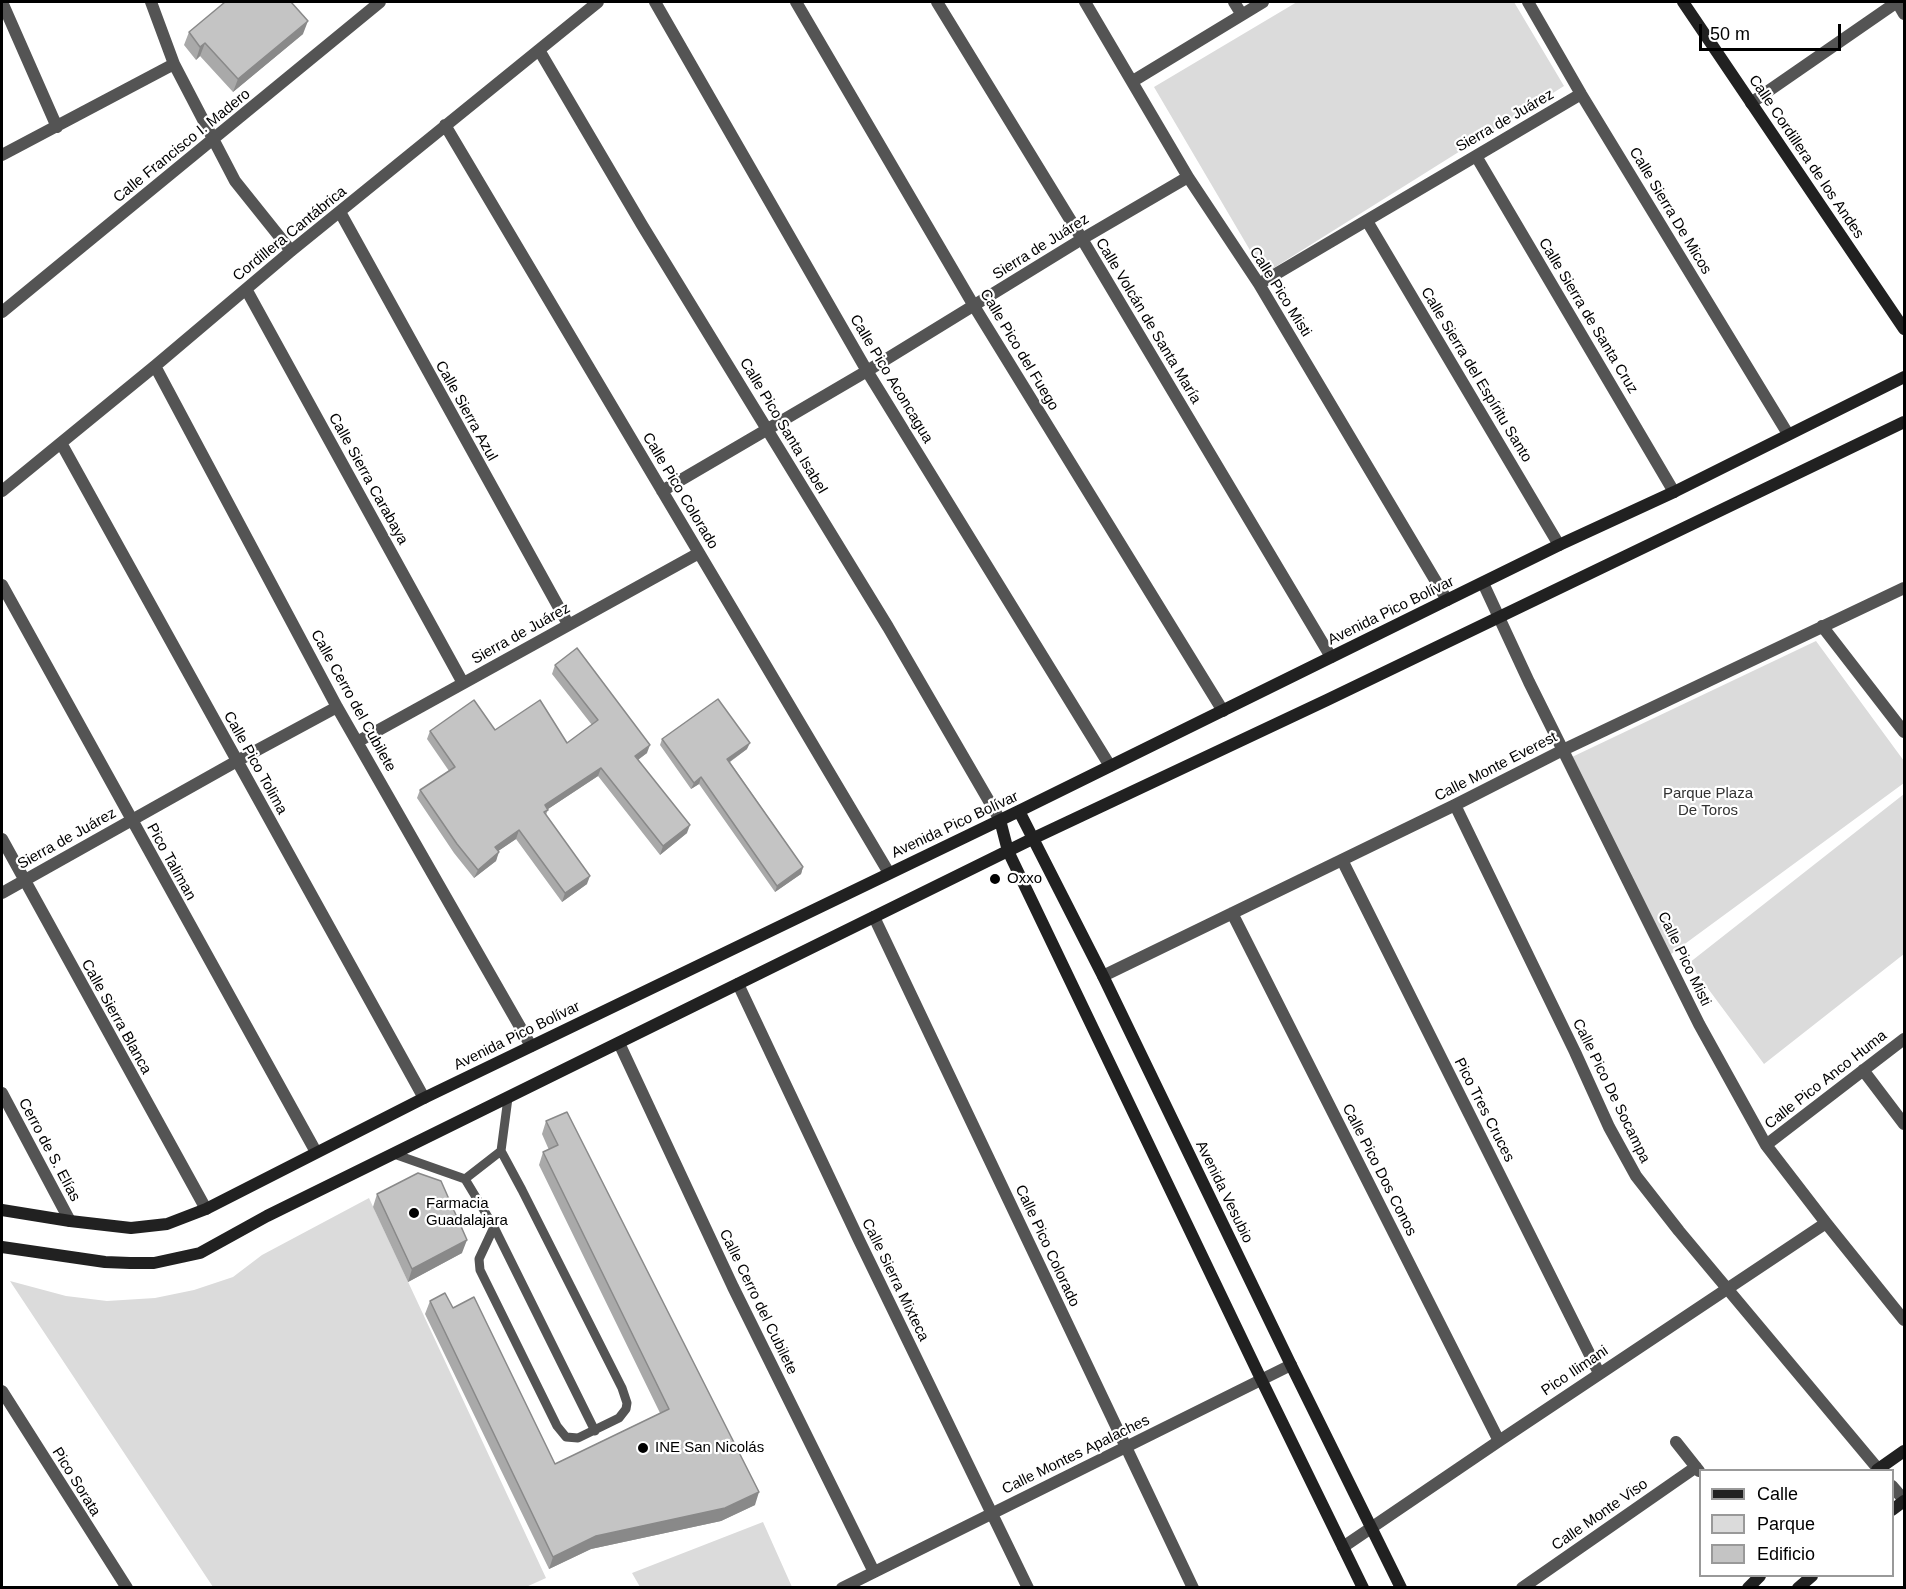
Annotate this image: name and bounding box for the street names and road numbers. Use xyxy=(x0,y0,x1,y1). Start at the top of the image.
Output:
street label: Calle Cordillera de los Andes xyxy=(1744,72,1868,242)
street label: Calle Francisco I. Madero xyxy=(110,85,254,207)
street label: Sierra de Juárez xyxy=(1453,86,1557,156)
street label: Calle Sierra De Micos xyxy=(1625,144,1715,278)
street label: Cordillera Cantábrica xyxy=(230,183,350,285)
street label: Sierra de Juárez xyxy=(990,210,1092,284)
street label: Calle Volcán de Santa María xyxy=(1091,235,1205,407)
street label: Calle Sierra de Santa Cruz xyxy=(1534,235,1642,397)
street label: Calle Pico Misti xyxy=(1245,244,1315,340)
street label: Calle Sierra del Espíritu Santo xyxy=(1417,284,1535,466)
street label: Calle Pico del Fuego xyxy=(976,286,1062,414)
street label: Calle Pico Aconcagua xyxy=(845,311,937,447)
street label: Calle Pico Santa Isabel xyxy=(735,355,831,497)
street label: Calle Sierra Azul xyxy=(431,358,501,464)
street label: Calle Sierra Carabaya xyxy=(324,410,412,548)
street label: Calle Pico Colorado xyxy=(638,430,722,552)
street label: Avenida Pico Bolívar xyxy=(1325,573,1457,649)
street label: Sierra de Juárez xyxy=(469,599,573,669)
street label: Calle Cerro del Cubilete xyxy=(307,627,399,775)
street label: Calle Pico Tolima xyxy=(219,708,291,818)
street label: Calle Monte Everest xyxy=(1432,728,1560,806)
street label: Avenida Pico Bolívar xyxy=(889,788,1021,862)
street label: Sierra de Juárez xyxy=(15,804,119,874)
street label: Pico Taliman xyxy=(143,820,199,904)
street label: Calle Pico Misti xyxy=(1653,909,1715,1009)
street label: Calle Sierra Blanca xyxy=(77,956,155,1078)
street label: Avenida Pico Bolívar xyxy=(451,998,583,1074)
street label: Calle Pico De Socampa xyxy=(1568,1016,1654,1166)
street label: Calle Pico Anco Huma xyxy=(1761,1027,1891,1133)
street label: Pico Tres Cruces xyxy=(1450,1055,1518,1165)
street label: Cerro de S. Elías xyxy=(14,1095,84,1205)
street label: Calle Pico Dos Conos xyxy=(1338,1101,1420,1239)
street label: Avenida Vesubio xyxy=(1191,1138,1257,1246)
street label: Calle Pico Colorado xyxy=(1011,1182,1083,1310)
street label: Calle Sierra Mixteca xyxy=(857,1216,933,1344)
street label: Calle Cerro del Cubilete xyxy=(715,1226,801,1378)
street label: Pico Ilimani xyxy=(1538,1342,1612,1400)
street label: Calle Montes Apalaches xyxy=(999,1411,1153,1499)
street label: Pico Sorata xyxy=(48,1444,104,1520)
street label: Calle Monte Viso xyxy=(1549,1475,1651,1555)

